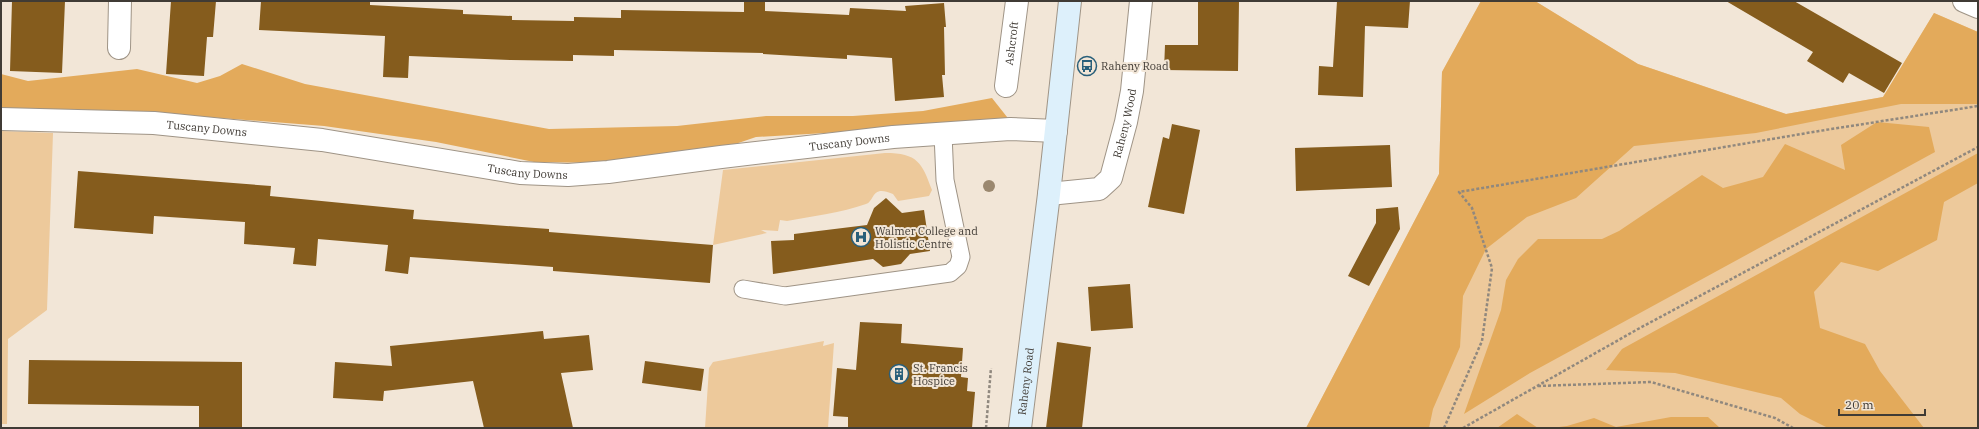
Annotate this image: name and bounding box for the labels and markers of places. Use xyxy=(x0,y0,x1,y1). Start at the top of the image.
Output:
bus stop icon: Raheny Road xyxy=(1076,55,1098,77)
place label: Raheny Road xyxy=(1101,59,1169,73)
place label: Walmer College and Holistic Centre xyxy=(875,224,978,251)
hospital icon: Walmer College and Holistic Centre xyxy=(850,226,872,248)
place label: St. Francis Hospice xyxy=(913,361,968,388)
building icon: St. Francis Hospice xyxy=(888,363,910,385)

